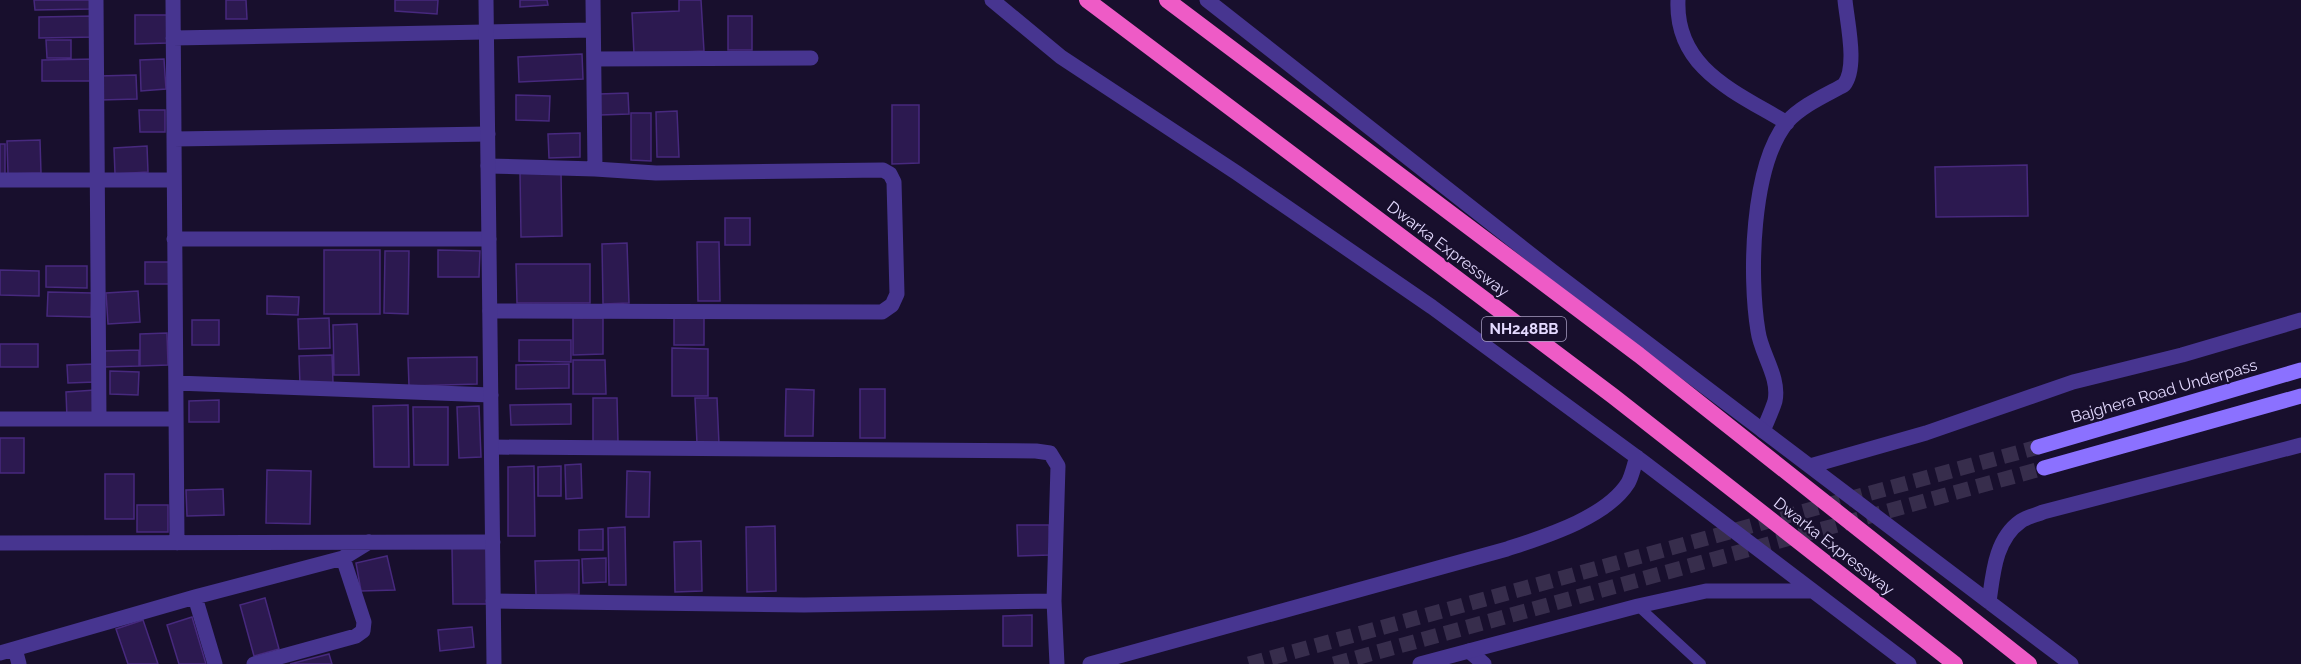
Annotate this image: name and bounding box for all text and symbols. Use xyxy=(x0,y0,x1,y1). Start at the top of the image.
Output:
street label: Dwarka Expressway xyxy=(1383,197,1513,301)
road number: NH248BB xyxy=(1482,317,1566,341)
street label: Bajghera Road Underpass xyxy=(2069,355,2260,427)
street label: Dwarka Expressway xyxy=(1770,493,1898,599)

